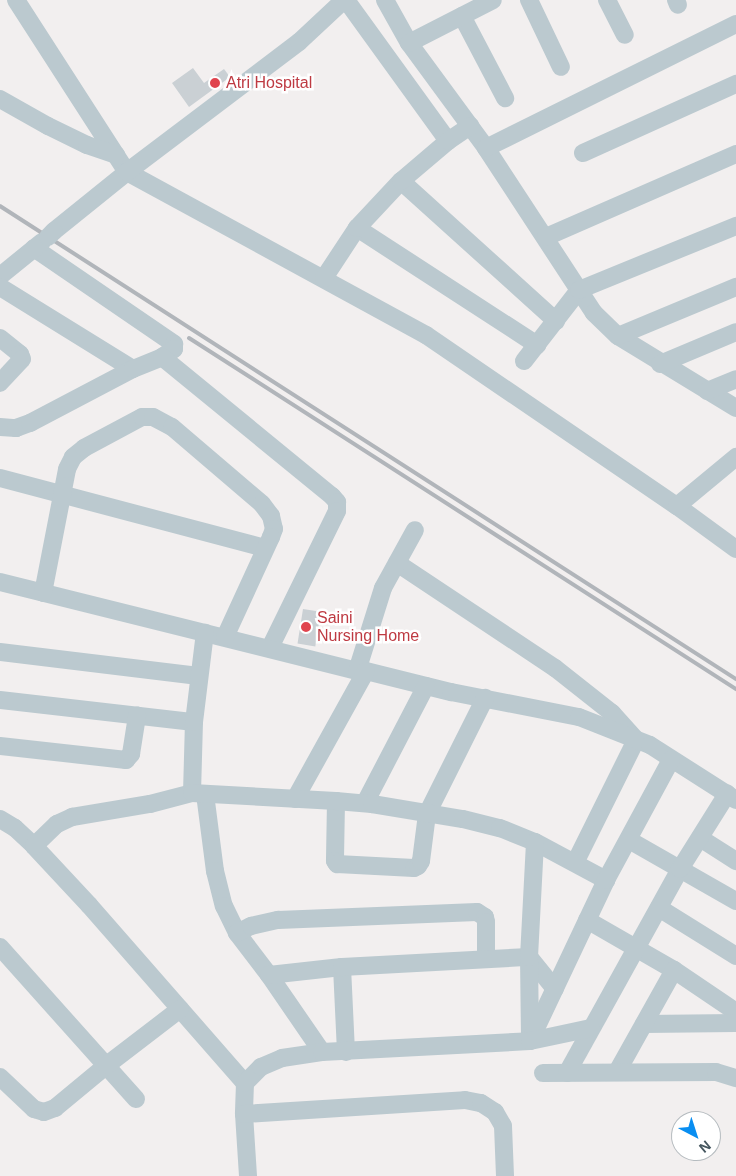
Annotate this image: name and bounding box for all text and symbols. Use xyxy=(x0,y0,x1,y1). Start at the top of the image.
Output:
place label: Atri Hospital xyxy=(226,73,312,93)
marker: Atri Hospital xyxy=(208,76,222,90)
place label: Saini Nursing Home xyxy=(317,608,419,646)
marker: Saini Nursing Home xyxy=(299,620,313,634)
north arrow xyxy=(671,1111,721,1161)
text: N xyxy=(696,1137,714,1156)

